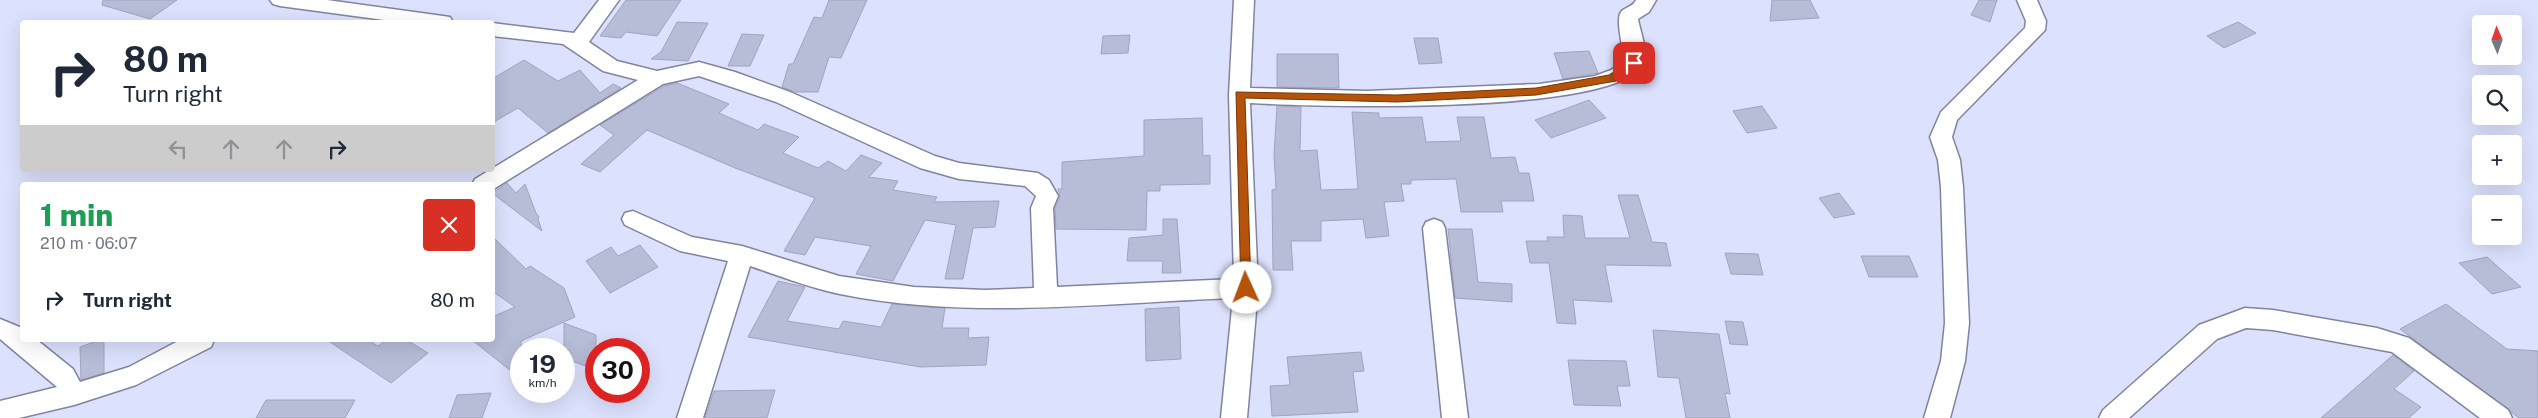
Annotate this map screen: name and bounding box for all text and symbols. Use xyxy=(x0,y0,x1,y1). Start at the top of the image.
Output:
north arrow xyxy=(2472,15,2522,65)
map controls xyxy=(2472,15,2522,245)
text: 80 m xyxy=(123,39,208,80)
icon: right xyxy=(40,40,105,105)
pin xyxy=(1613,42,1655,84)
icon: arrive xyxy=(1620,49,1648,77)
button: search xyxy=(2472,75,2522,125)
text: Turn right xyxy=(123,81,223,107)
icon: left xyxy=(164,135,192,163)
icon: ahead xyxy=(217,135,245,163)
icon: ahead xyxy=(270,135,298,163)
icon: right xyxy=(323,135,351,163)
button: + xyxy=(2472,135,2522,185)
button: − xyxy=(2472,195,2522,245)
text: 1 min xyxy=(40,197,113,233)
button: close xyxy=(423,199,475,251)
text: 210 m · 06:07 xyxy=(40,234,137,253)
position arrow xyxy=(1219,261,1271,313)
icon: right xyxy=(40,286,68,314)
text: Turn right xyxy=(83,289,172,311)
text: 80 m xyxy=(430,289,475,311)
speed limit sign: 30 xyxy=(585,338,650,403)
text: 19 xyxy=(529,349,556,379)
text: km/h xyxy=(528,376,557,390)

